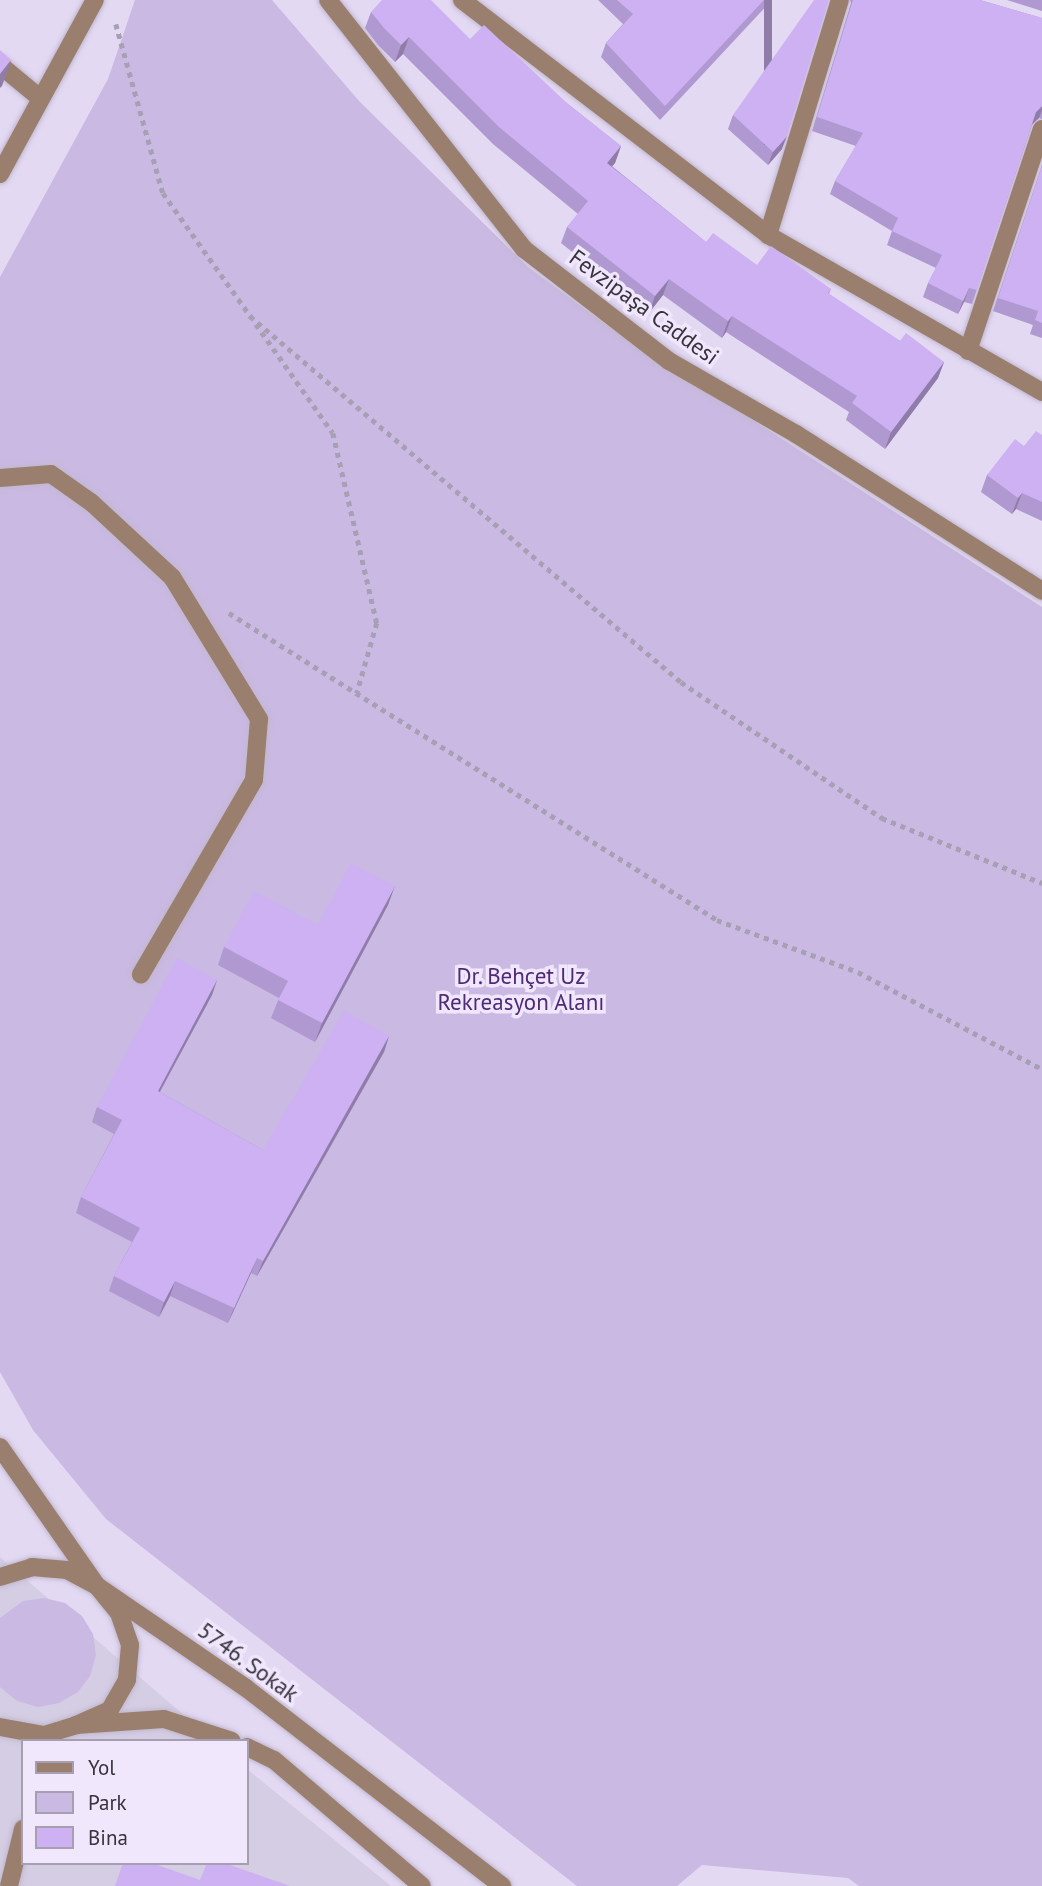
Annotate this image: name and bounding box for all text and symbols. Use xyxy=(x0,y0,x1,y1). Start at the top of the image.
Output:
street label: Fevzipaşa Caddesi xyxy=(564,244,724,370)
park label: Dr. Behçet Uz Rekreasyon Alanı xyxy=(437,962,605,1016)
street label: 5746. Sokak xyxy=(192,1616,304,1708)
legend xyxy=(21,1739,248,1865)
text: Yol xyxy=(88,1754,115,1781)
text: Park xyxy=(88,1789,127,1816)
text: Bina xyxy=(88,1824,128,1851)

